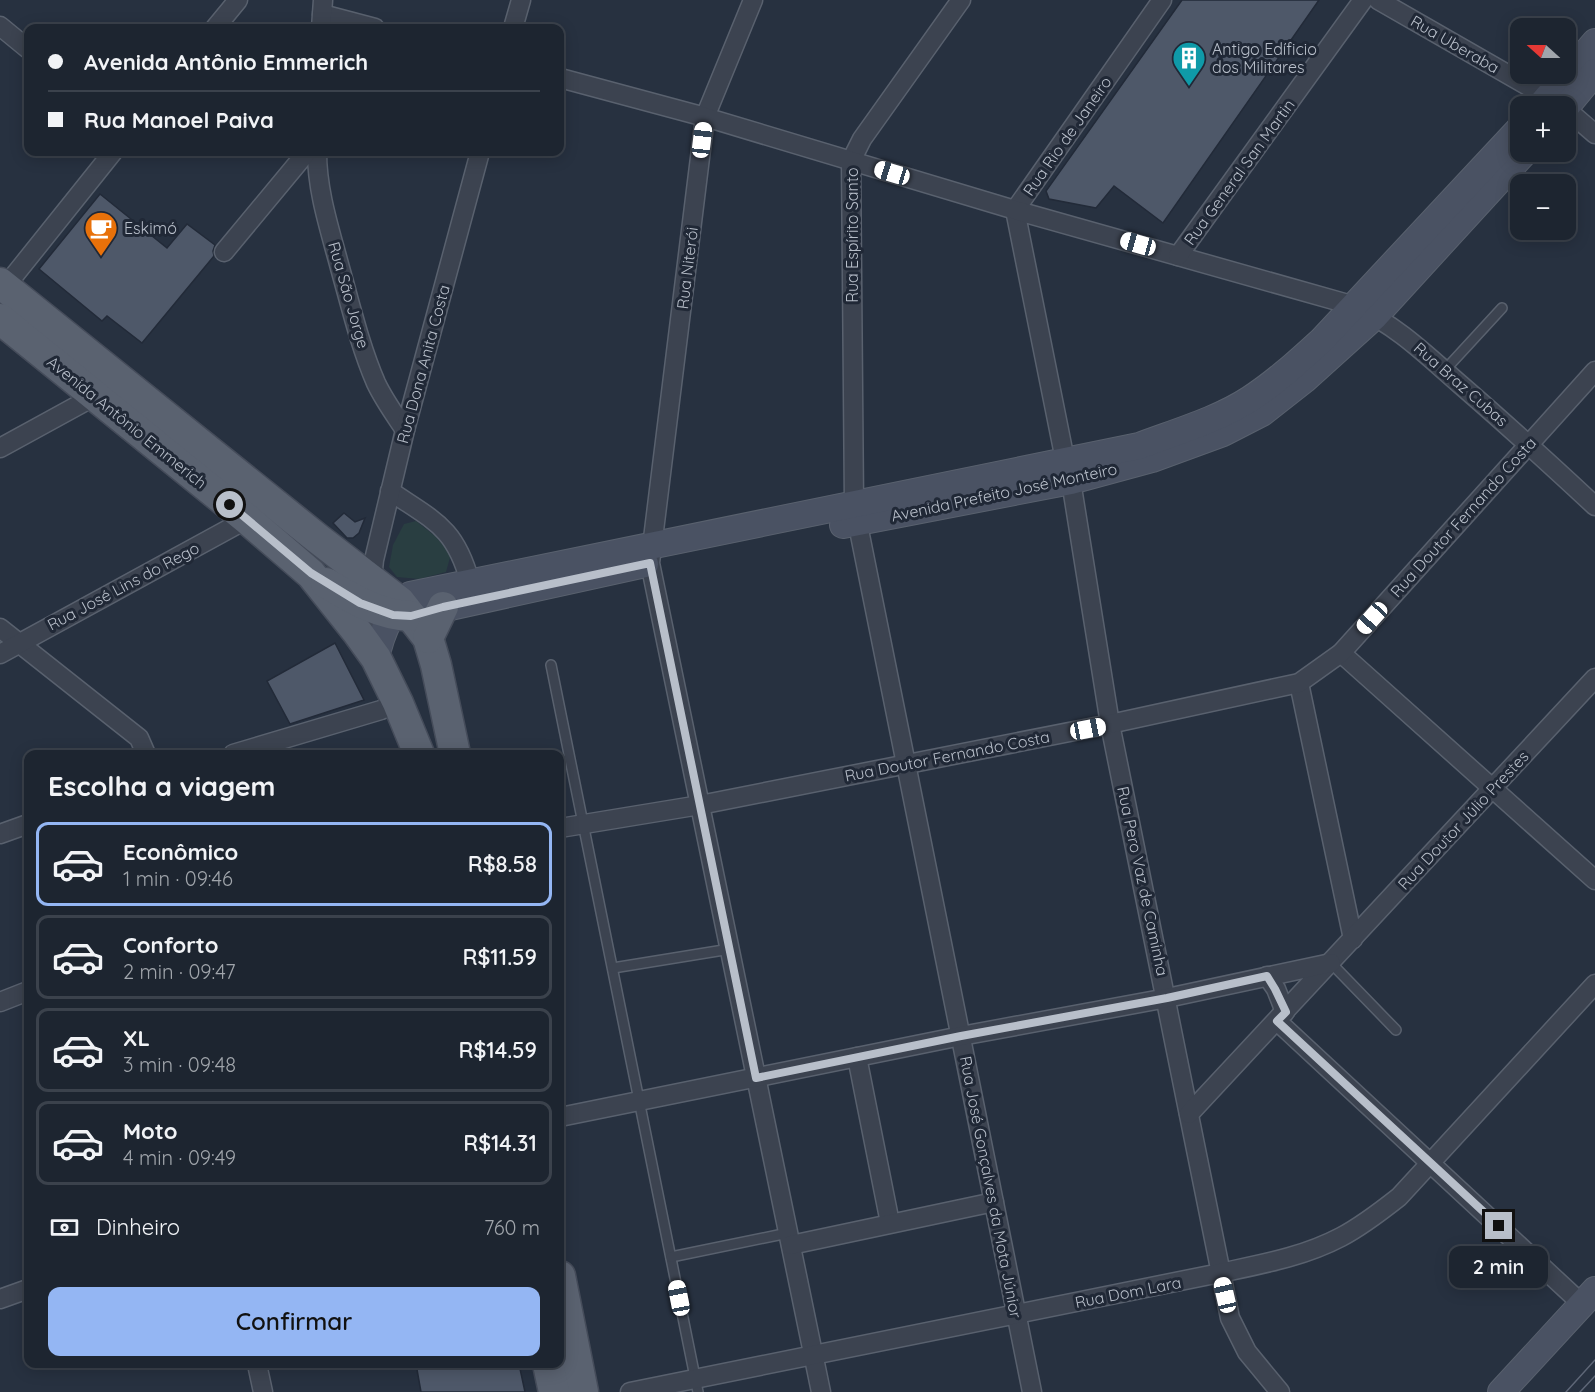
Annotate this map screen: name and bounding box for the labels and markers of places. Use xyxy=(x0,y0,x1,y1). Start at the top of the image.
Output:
place label: Antigo Edíficio dos Militares xyxy=(1212,39,1317,77)
building icon: Antigo Edíficio dos Militares xyxy=(1171,40,1207,87)
cafe icon: Eskimó xyxy=(83,210,119,257)
place label: Eskimó xyxy=(124,218,177,238)

